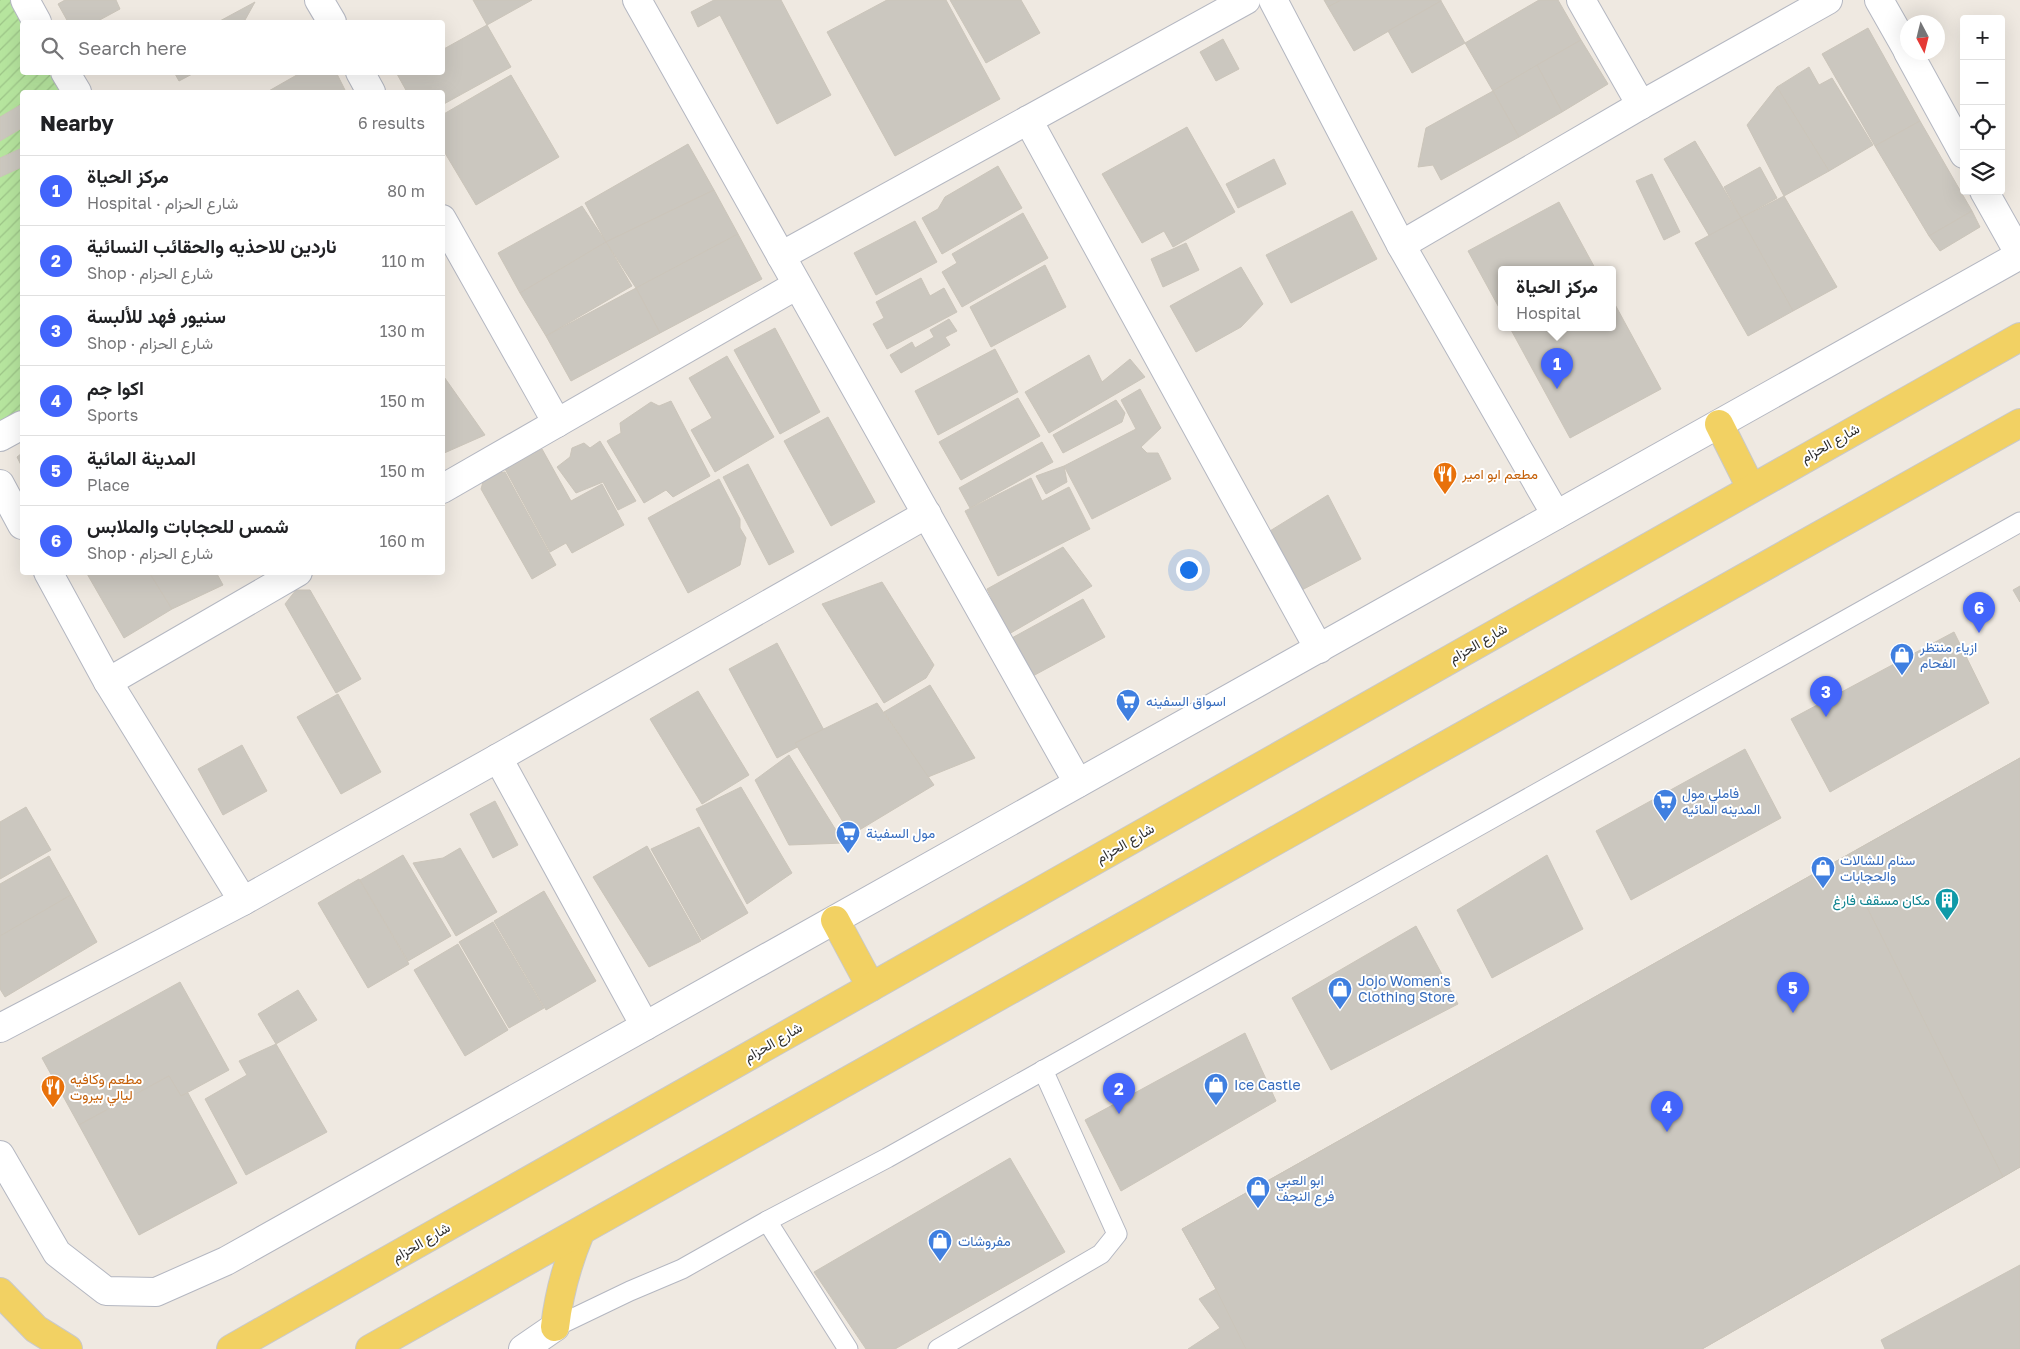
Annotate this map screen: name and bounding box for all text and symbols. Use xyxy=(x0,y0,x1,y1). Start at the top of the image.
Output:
north arrow xyxy=(1900,15,1945,60)
map controls xyxy=(1960,15,2005,195)
button: + xyxy=(1960,15,2005,60)
search box xyxy=(20,20,445,75)
icon: search xyxy=(38,34,66,62)
text: Search here xyxy=(78,36,187,59)
button: − xyxy=(1960,60,2005,105)
button: locate xyxy=(1960,105,2005,150)
text: Nearby xyxy=(40,110,114,136)
text: 6 results xyxy=(358,113,425,133)
button: layers xyxy=(1960,150,2005,195)
text: مركز الحياة xyxy=(87,164,169,187)
text: 1 xyxy=(52,181,60,201)
text: 80 m xyxy=(387,181,425,201)
text: Hospital · شارع الحزام xyxy=(87,193,238,213)
text: ناردين للاحذيه والحقائب النسائية xyxy=(87,234,337,257)
text: 2 xyxy=(51,251,61,271)
text: 110 m xyxy=(381,251,425,271)
text: Shop · شارع الحزام xyxy=(87,263,213,283)
popup xyxy=(1498,266,1616,331)
text: مركز الحياة xyxy=(1516,274,1598,297)
text: Hospital xyxy=(1516,303,1581,323)
text: سنيور فهد للألبسة xyxy=(87,304,226,327)
text: 3 xyxy=(51,321,61,341)
text: 130 m xyxy=(380,321,425,341)
text: Shop · شارع الحزام xyxy=(87,333,213,353)
pin: 1 xyxy=(1541,348,1573,389)
text: اكوا جم xyxy=(87,376,144,399)
text: 4 xyxy=(51,391,61,411)
text: 150 m xyxy=(380,391,425,411)
text: Sports xyxy=(87,405,138,425)
street label: شارع الحزام xyxy=(1797,419,1864,468)
text: المدينة المائية xyxy=(87,446,196,469)
text: 5 xyxy=(51,461,61,481)
text: 150 m xyxy=(380,461,425,481)
restaurant icon: مطعم ابو امير xyxy=(1432,461,1458,495)
place label: مطعم ابو امير xyxy=(1461,465,1538,483)
text: Place xyxy=(87,475,130,495)
text: شمس للحجابات والملابس xyxy=(87,514,289,537)
text: 6 xyxy=(51,531,61,551)
text: 160 m xyxy=(379,531,425,551)
text: Shop · شارع الحزام xyxy=(87,543,213,563)
your location xyxy=(1176,557,1202,583)
pin: 6 xyxy=(1963,592,1995,633)
street label: شارع الحزام xyxy=(1446,619,1511,669)
place label: ازياء منتظر الفحام xyxy=(1919,638,1977,672)
shop icon: ازياء منتظر الفحام xyxy=(1889,642,1915,676)
pin: 3 xyxy=(1810,676,1842,717)
supermarket icon: اسواق السفينه xyxy=(1115,688,1141,722)
place label: اسواق السفينه xyxy=(1146,692,1226,710)
place label: فاملي مول المدينه المائيه xyxy=(1682,784,1760,817)
supermarket icon: فاملي مول المدينه المائيه xyxy=(1652,788,1678,822)
street label: شارع الحزام xyxy=(1093,819,1158,869)
supermarket icon: مول السفينة xyxy=(835,820,861,854)
place label: مول السفينة xyxy=(866,824,935,843)
place label: سنام للشالات والحجابات xyxy=(1840,851,1915,885)
shop icon: سنام للشالات والحجابات xyxy=(1810,855,1836,889)
building icon: مكان مسقف فارغ xyxy=(1934,887,1960,921)
place label: مكان مسقف فارغ xyxy=(1832,891,1930,911)
place label: Jojo Women's Clothing Store xyxy=(1358,972,1455,1005)
pin: 5 xyxy=(1777,972,1809,1013)
shop icon: Jojo Women's Clothing Store xyxy=(1327,976,1353,1010)
street label: شارع الحزام xyxy=(741,1018,806,1068)
place label: مطعم وكافيه ليالي بيروت xyxy=(70,1070,142,1107)
shop icon: Ice Castle xyxy=(1203,1072,1229,1106)
pin: 2 xyxy=(1103,1073,1135,1114)
restaurant icon: مطعم وكافيه ليالي بيروت xyxy=(40,1074,66,1108)
place label: Ice Castle xyxy=(1234,1076,1301,1093)
pin: 4 xyxy=(1651,1091,1683,1132)
place label: ابو العبي فرع النجف xyxy=(1276,1171,1335,1207)
shop icon: ابو العبي فرع النجف xyxy=(1245,1175,1271,1209)
street label: شارع الحزام xyxy=(389,1218,454,1268)
shop icon: مفروشات xyxy=(927,1228,953,1262)
place label: مفروشات xyxy=(958,1232,1011,1250)

